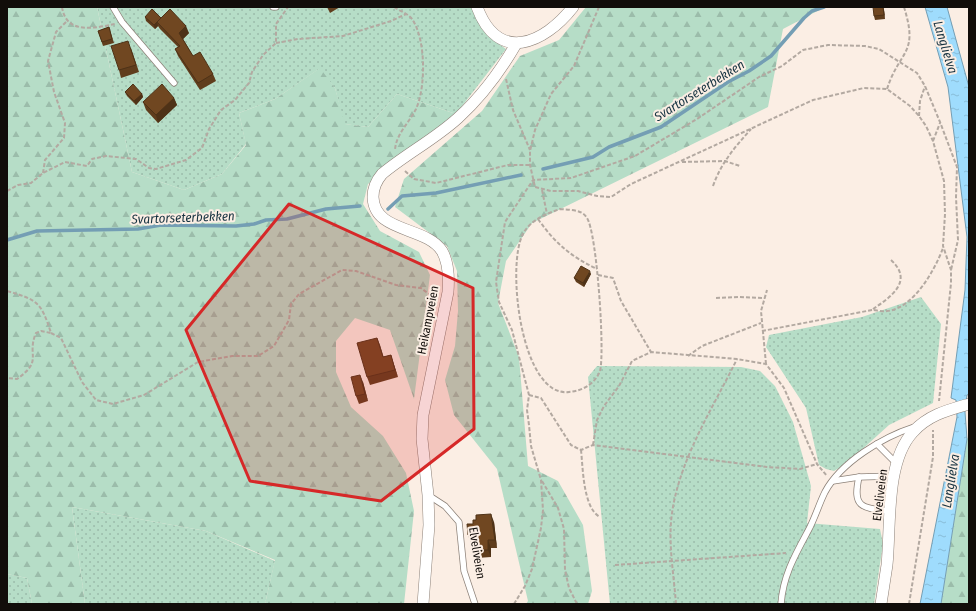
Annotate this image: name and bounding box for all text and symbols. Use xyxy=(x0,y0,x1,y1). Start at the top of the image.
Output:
water label: Langlielva xyxy=(930,19,961,76)
water label: Svartorseterbekken xyxy=(651,57,747,125)
water label: Svartorseterbekken xyxy=(130,208,235,227)
street label: Heikampveien xyxy=(414,285,442,355)
water label: Langlielva xyxy=(939,453,962,509)
street label: Elveliveien xyxy=(870,468,890,522)
street label: Elveliveien xyxy=(466,526,488,580)

